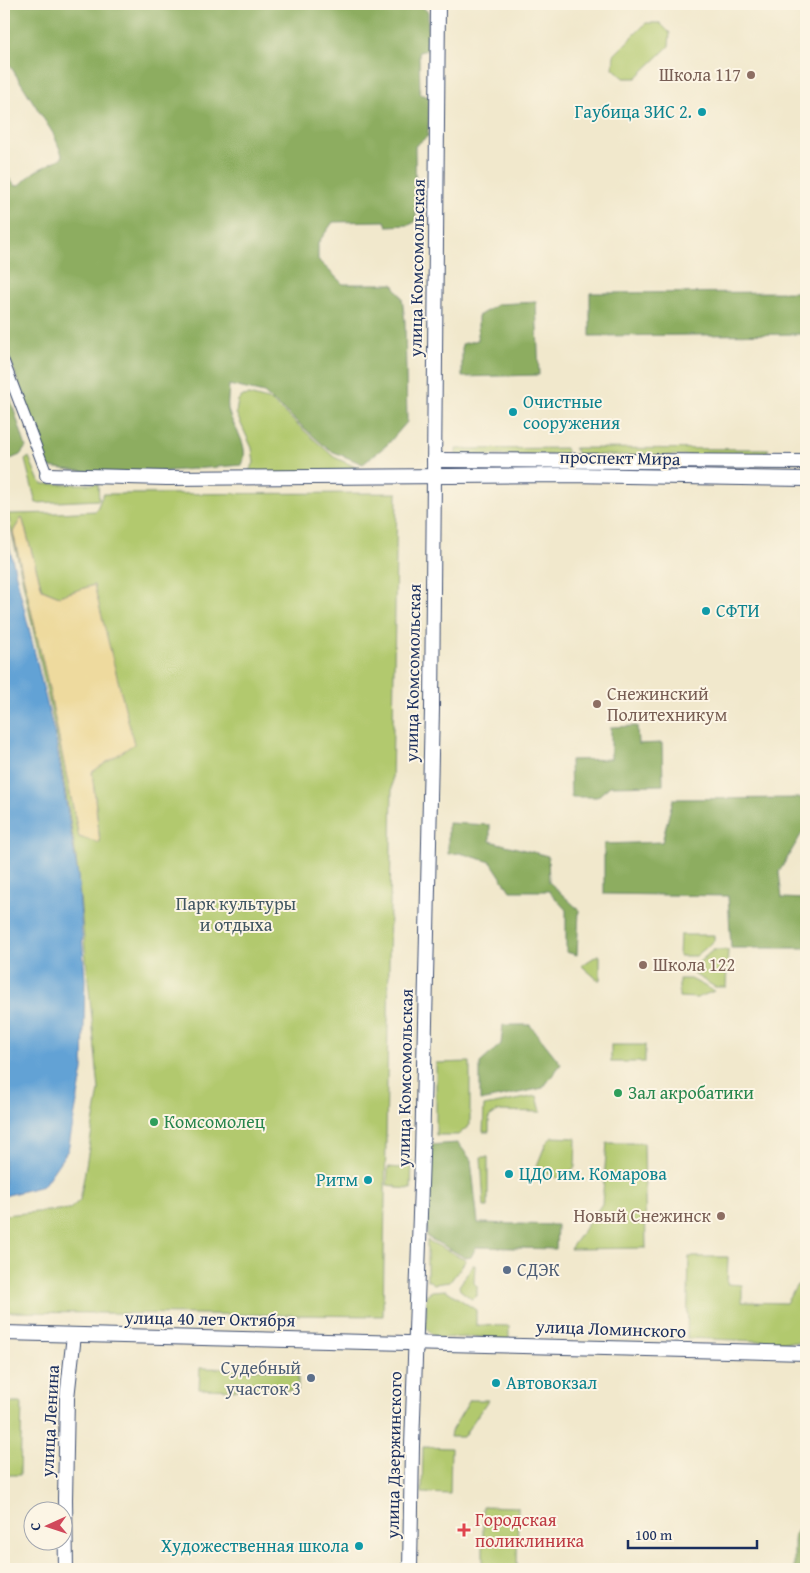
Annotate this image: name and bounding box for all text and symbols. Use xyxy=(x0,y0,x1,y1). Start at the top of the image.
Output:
place label: Школа 117 xyxy=(659,61,741,88)
marker: Школа 117 xyxy=(745,69,757,81)
place label: Гаубица ЗИС 2. xyxy=(575,98,692,125)
marker: Гаубица ЗИС 2. xyxy=(696,106,708,118)
street label: улица Комсомольская xyxy=(401,179,432,358)
place label: Очистные сооружения xyxy=(523,388,620,436)
marker: Очистные сооружения xyxy=(507,406,519,418)
street label: проспект Мира xyxy=(559,443,681,472)
street label: улица Комсомольская xyxy=(397,584,428,763)
place label: СФТИ xyxy=(716,597,760,624)
marker: СФТИ xyxy=(700,605,712,617)
place label: Снежинский Политехникум xyxy=(607,680,727,728)
marker: Снежинский Политехникум xyxy=(591,698,603,710)
park label: Парк культуры и отдыха xyxy=(176,890,297,938)
place label: Школа 122 xyxy=(653,951,735,978)
marker: Школа 122 xyxy=(637,959,649,971)
street label: улица Комсомольская xyxy=(389,989,420,1168)
place label: Зал акробатики xyxy=(628,1079,754,1106)
marker: Зал акробатики xyxy=(612,1087,624,1099)
place label: Комсомолец xyxy=(164,1108,265,1135)
marker: Комсомолец xyxy=(148,1116,160,1128)
place label: ЦДО им. Комарова xyxy=(519,1160,667,1187)
place label: Ритм xyxy=(316,1166,358,1193)
marker: ЦДО им. Комарова xyxy=(503,1168,515,1180)
marker: Ритм xyxy=(362,1174,374,1186)
place label: Новый Снежинск xyxy=(573,1202,712,1229)
marker: Новый Снежинск xyxy=(715,1210,727,1222)
place label: СДЭК xyxy=(517,1256,560,1283)
marker: СДЭК xyxy=(501,1264,513,1276)
street label: улица 40 лет Октября xyxy=(123,1303,296,1333)
street label: улица Ломинского xyxy=(534,1312,687,1345)
place label: Судебный участок 3 xyxy=(221,1354,301,1402)
street label: улица Ленина xyxy=(33,1364,66,1479)
place label: Автовокзал xyxy=(506,1369,597,1396)
street label: улица Дзержинского xyxy=(379,1371,408,1540)
marker: Судебный участок 3 xyxy=(305,1372,317,1384)
marker: Автовокзал xyxy=(490,1377,502,1389)
north arrow xyxy=(22,1500,72,1550)
place label: Городская поликлиника xyxy=(475,1506,585,1554)
scale bar xyxy=(628,1518,756,1550)
text: С xyxy=(25,1522,45,1531)
marker: Городская поликлиника xyxy=(457,1523,471,1537)
text: 100 m xyxy=(635,1524,673,1545)
place label: Художественная школа xyxy=(161,1532,349,1559)
marker: Художественная школа xyxy=(353,1540,365,1552)

